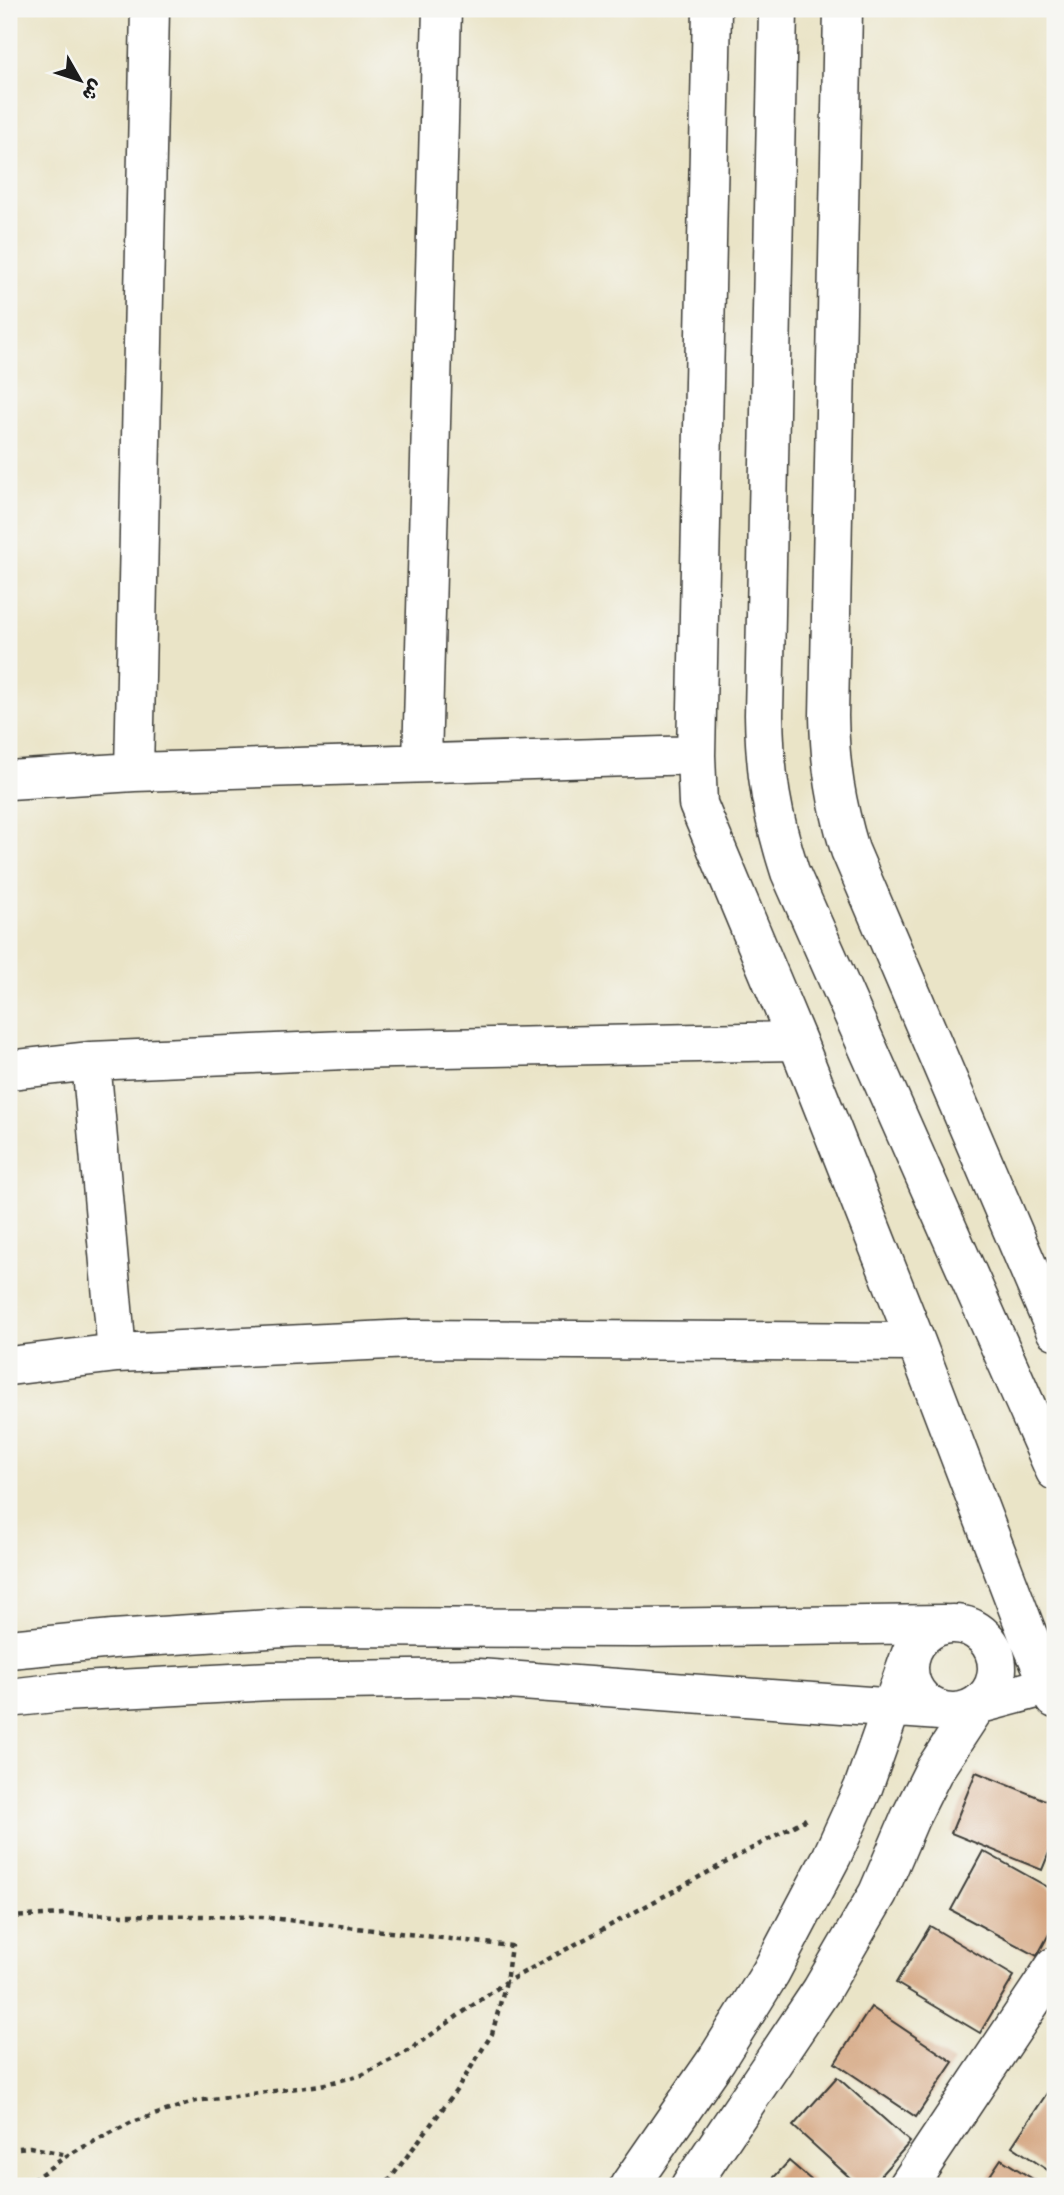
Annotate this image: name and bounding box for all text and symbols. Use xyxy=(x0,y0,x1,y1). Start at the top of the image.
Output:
north arrow xyxy=(46,46,116,116)
text: ش xyxy=(77,75,108,105)

